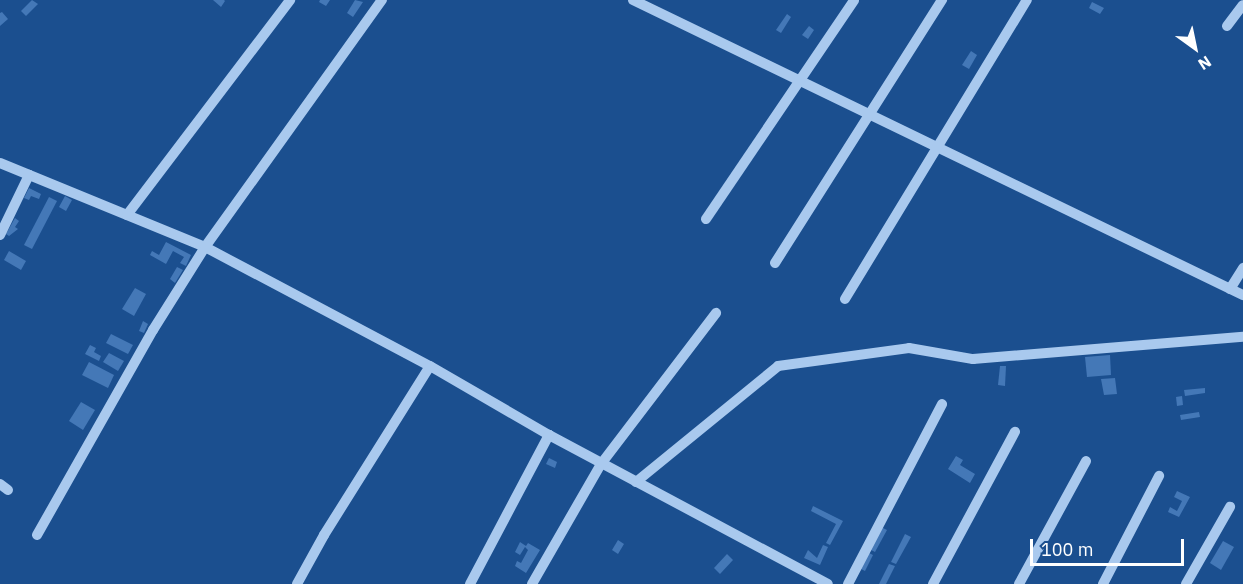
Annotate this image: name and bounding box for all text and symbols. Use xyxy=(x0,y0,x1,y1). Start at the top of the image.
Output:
north arrow xyxy=(1165,18,1225,78)
text: N xyxy=(1194,52,1215,75)
scale bar xyxy=(1033,527,1188,565)
text: 100 m xyxy=(1041,538,1093,561)

